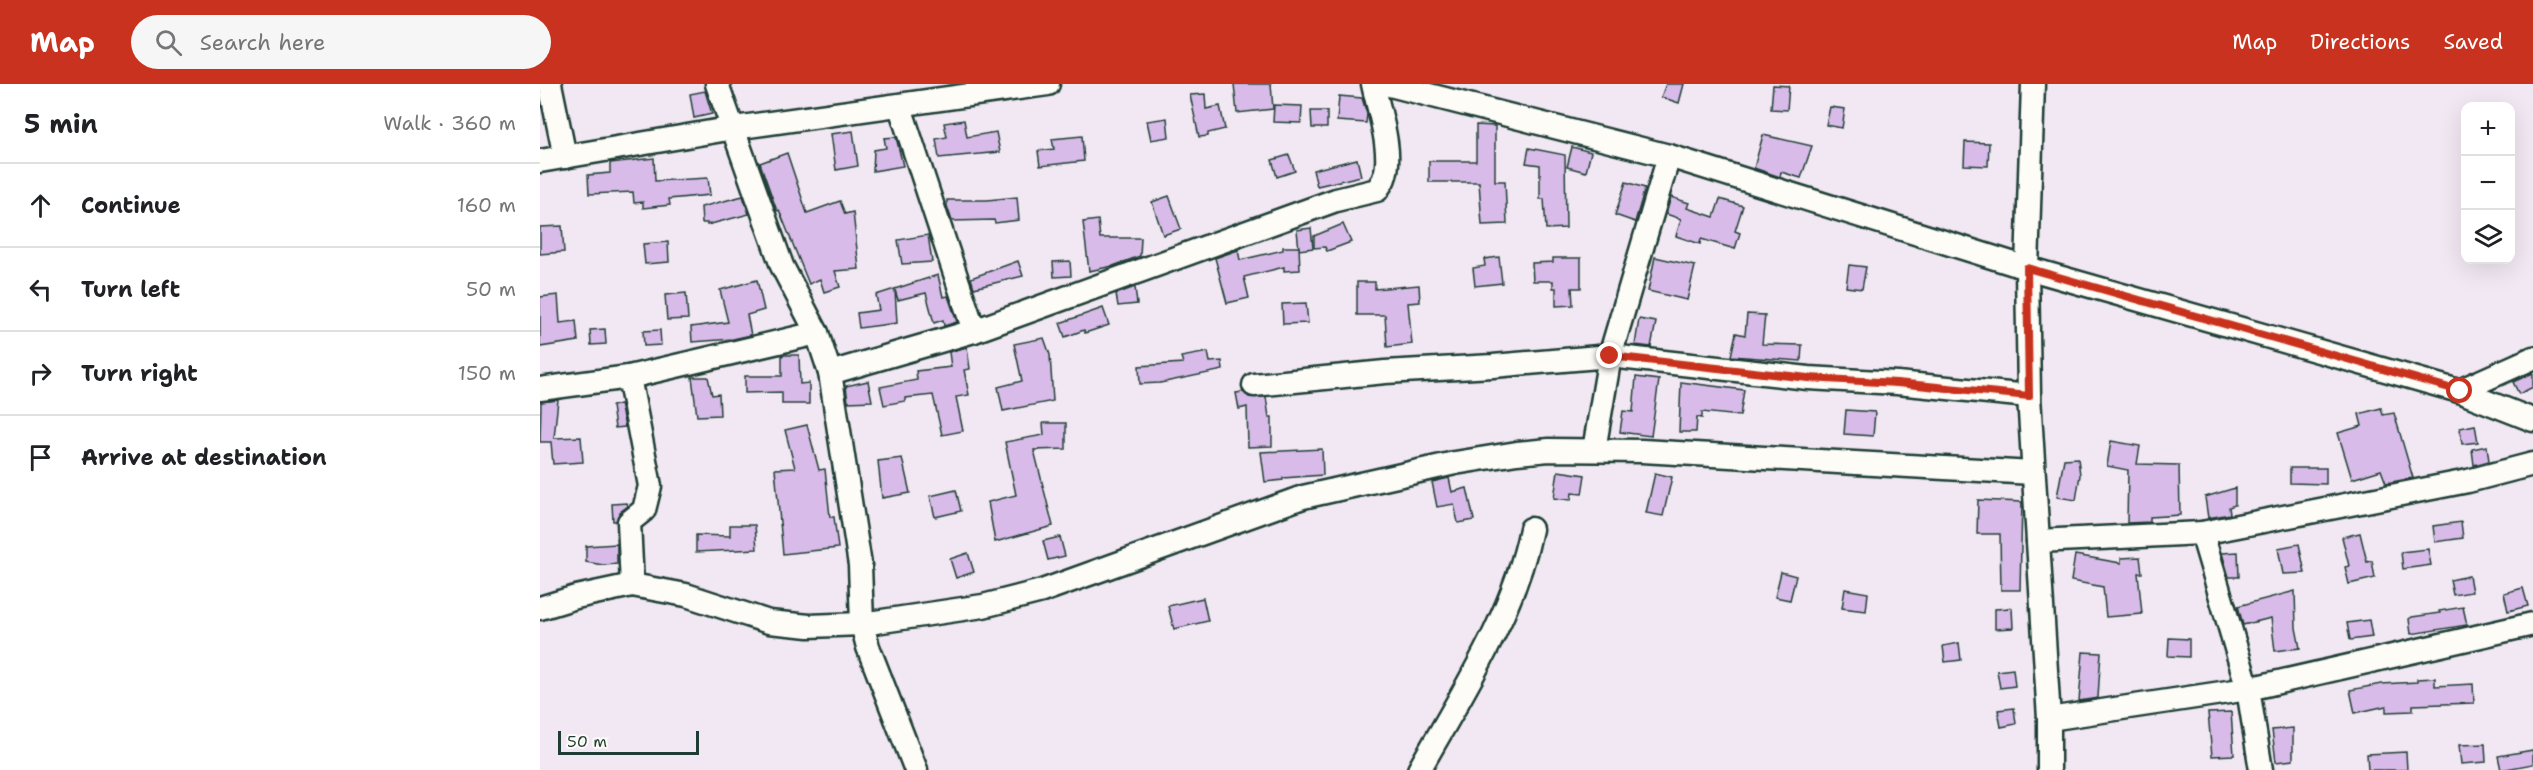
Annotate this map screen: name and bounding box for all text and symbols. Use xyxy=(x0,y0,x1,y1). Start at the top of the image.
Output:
search box xyxy=(131,15,551,69)
text: Map xyxy=(30,23,95,61)
icon: search xyxy=(152,26,185,59)
text: Search here xyxy=(200,28,325,57)
text: Map xyxy=(2232,28,2277,56)
text: Directions xyxy=(2310,28,2410,56)
text: Saved xyxy=(2443,28,2503,56)
map controls xyxy=(2461,102,2515,264)
button: + xyxy=(2461,102,2515,156)
text: 5 min xyxy=(24,106,98,141)
text: Walk · 360 m xyxy=(383,110,516,136)
button: − xyxy=(2461,156,2515,210)
icon: ahead xyxy=(24,189,57,222)
text: Continue xyxy=(81,191,181,220)
text: 160 m xyxy=(457,192,516,218)
button: layers xyxy=(2461,210,2515,264)
icon: left xyxy=(24,273,57,306)
text: Turn left xyxy=(81,275,180,304)
text: 50 m xyxy=(466,276,516,302)
route end xyxy=(1596,342,1622,368)
icon: right xyxy=(24,357,57,390)
text: Turn right xyxy=(81,359,198,388)
text: 150 m xyxy=(458,360,516,386)
route start xyxy=(2446,377,2472,403)
icon: arrive xyxy=(24,441,57,474)
text: Arrive at destination xyxy=(81,443,327,472)
scale bar xyxy=(558,728,699,756)
text: 50 m xyxy=(567,731,607,752)

